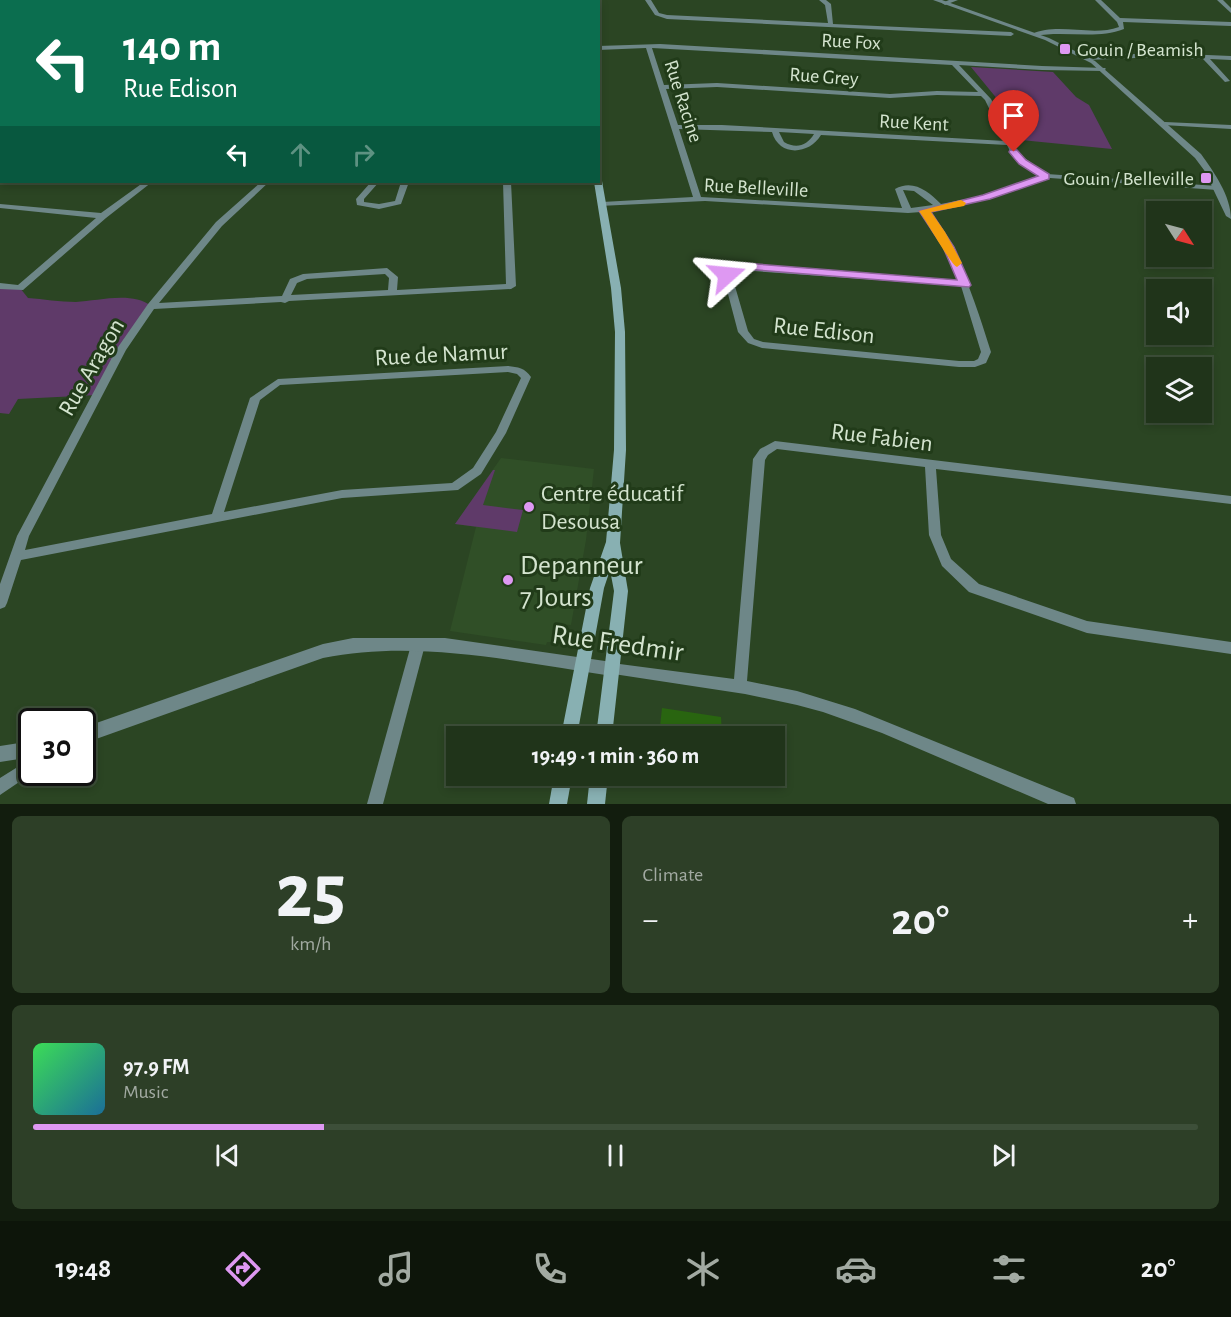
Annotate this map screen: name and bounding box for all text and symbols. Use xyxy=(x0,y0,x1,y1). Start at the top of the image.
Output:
icon: left xyxy=(24,24,102,102)
text: 140 m xyxy=(123,26,221,68)
street label: Rue Fox xyxy=(821,30,882,54)
place label: Gouin / Beamish xyxy=(1077,40,1204,60)
marker: Gouin / Beamish xyxy=(1058,42,1072,56)
street label: Rue Racine xyxy=(660,58,706,145)
street label: Rue Grey xyxy=(789,65,860,89)
text: Rue Edison xyxy=(123,75,238,102)
pin xyxy=(988,90,1039,152)
icon: arrive xyxy=(997,99,1030,132)
street label: Rue Kent xyxy=(879,111,950,135)
icon: left xyxy=(221,138,254,171)
icon: ahead xyxy=(284,138,317,171)
icon: right xyxy=(347,138,380,171)
place label: Gouin / Belleville xyxy=(1064,169,1194,189)
marker: Gouin / Belleville xyxy=(1199,171,1213,185)
street label: Rue Belleville xyxy=(703,175,809,201)
north arrow xyxy=(1146,201,1212,267)
map controls xyxy=(1146,201,1212,423)
position arrow xyxy=(695,243,759,307)
button: sound xyxy=(1146,279,1212,345)
street label: Rue Edison xyxy=(772,314,876,348)
street label: Rue Aragon xyxy=(54,315,129,420)
street label: Rue de Namur xyxy=(374,340,508,370)
button: layers xyxy=(1146,357,1212,423)
street label: Rue Fabien xyxy=(830,420,934,456)
place label: Centre éducatif Desousa xyxy=(541,482,685,534)
marker: Centre éducatif Desousa xyxy=(522,500,536,514)
place label: Depanneur 7 Jours xyxy=(520,552,642,612)
marker: Depanneur 7 Jours xyxy=(501,573,515,587)
street label: Rue Fredmir xyxy=(550,621,685,667)
speed limit sign: 30 xyxy=(18,708,96,786)
text: 19:49 · 1 min · 360 m xyxy=(532,745,699,767)
text: 25 xyxy=(276,854,346,932)
text: Climate xyxy=(643,865,703,885)
text: 20° xyxy=(891,898,949,943)
text: − xyxy=(643,904,658,937)
text: + xyxy=(1182,904,1198,937)
text: km/h xyxy=(290,934,331,954)
text: 97.9 FM xyxy=(123,1056,189,1078)
text: Music xyxy=(123,1082,169,1102)
icon: previous xyxy=(211,1139,244,1172)
icon: pause xyxy=(599,1139,632,1172)
icon: next xyxy=(987,1139,1020,1172)
icon: directions xyxy=(222,1248,264,1290)
icon: music xyxy=(375,1248,417,1290)
icon: phone xyxy=(529,1248,571,1290)
icon: climate xyxy=(682,1248,724,1290)
icon: car xyxy=(835,1248,877,1290)
icon: filters xyxy=(988,1248,1030,1290)
text: 19:48 xyxy=(56,1255,111,1282)
text: 20° xyxy=(1141,1255,1175,1282)

